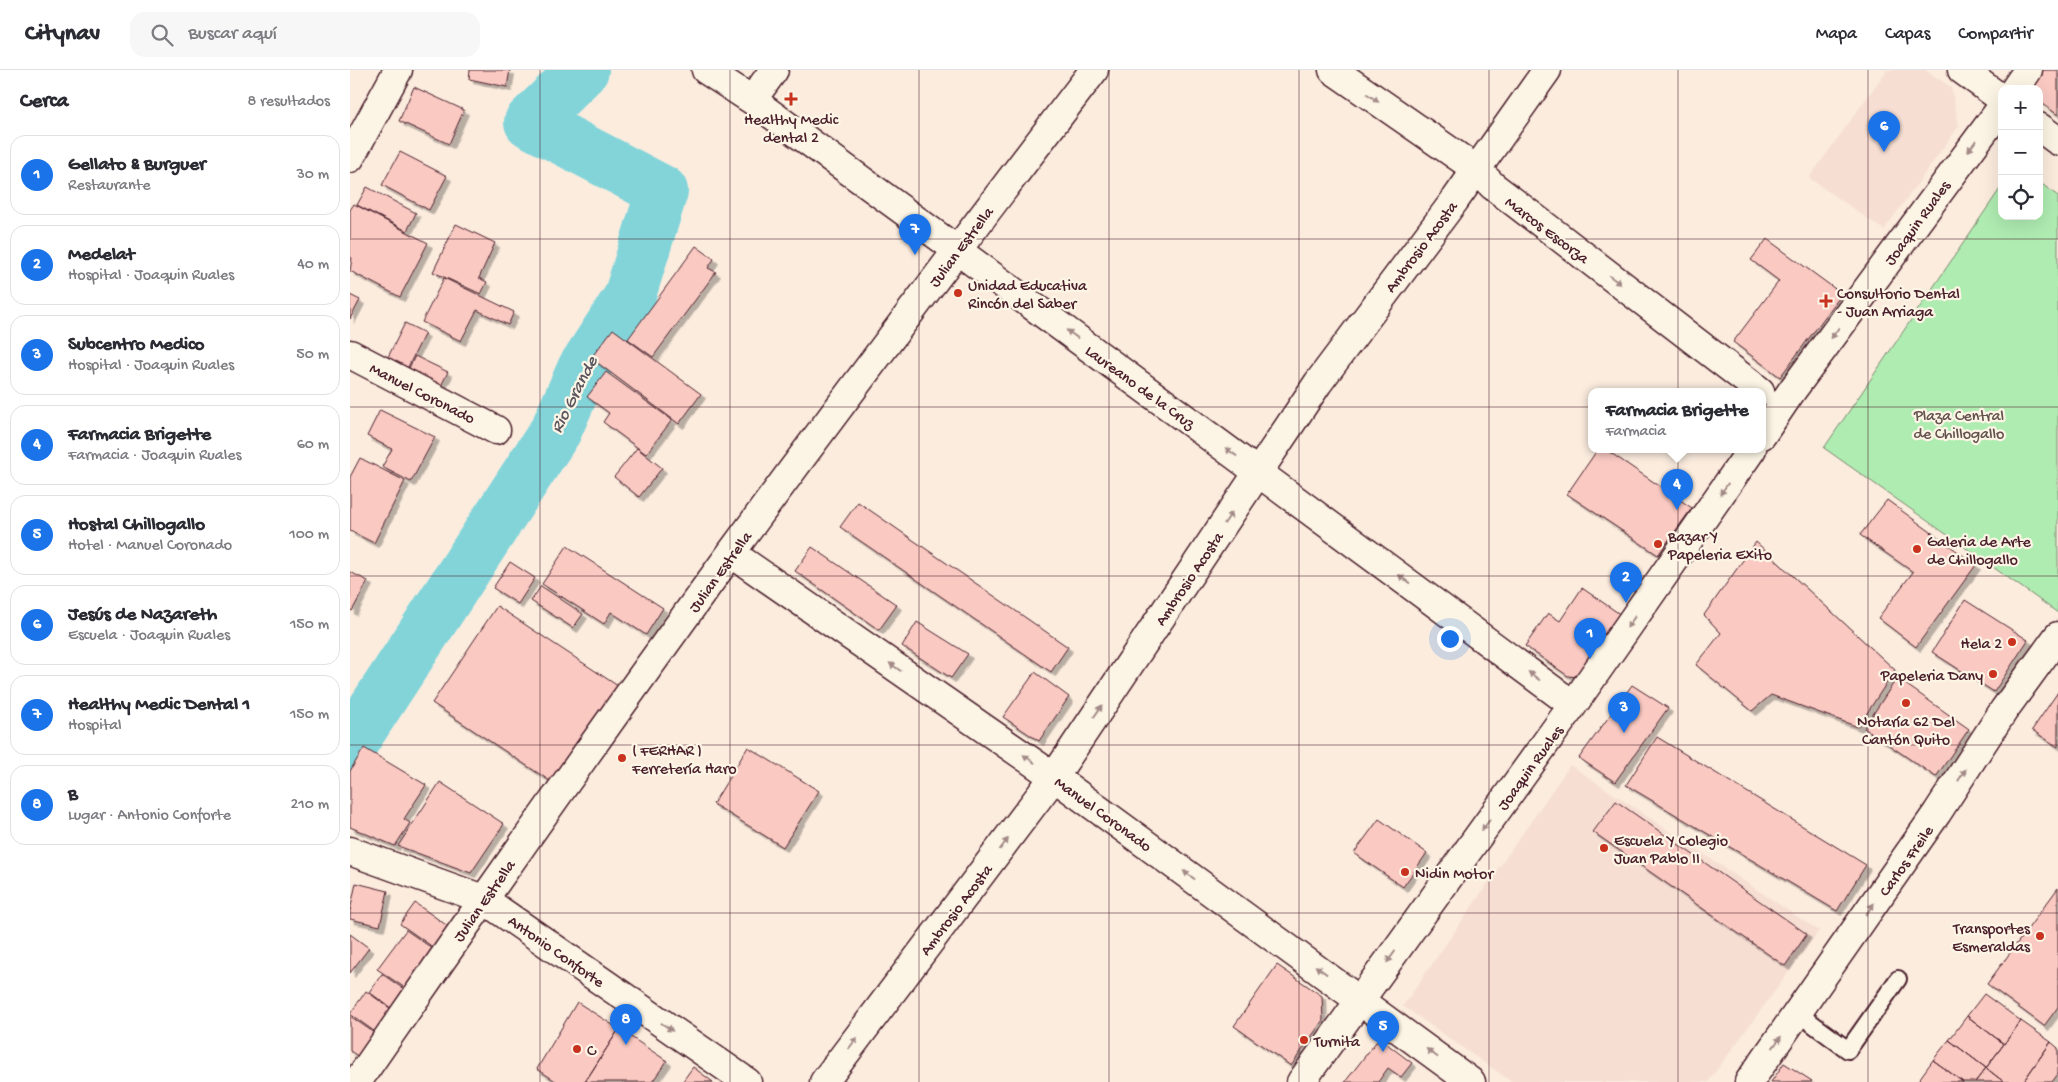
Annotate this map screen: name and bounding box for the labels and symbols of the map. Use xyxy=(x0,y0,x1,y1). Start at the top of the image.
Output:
marker: Healthy Medic dental 2 xyxy=(784,92,798,106)
one-way arrow xyxy=(1366,93,1380,103)
pin: 6 xyxy=(1868,111,1900,152)
place label: Healthy Medic dental 2 xyxy=(744,112,839,149)
one-way arrow xyxy=(1967,139,1978,152)
street label: Joaquin Ruales xyxy=(1882,177,1957,270)
street label: Marcos Escorza xyxy=(1500,194,1593,270)
street label: Ambrosio Acosta xyxy=(1382,198,1464,297)
street label: Julian Estrella xyxy=(926,203,1000,292)
pin: 7 xyxy=(899,214,931,255)
one-way arrow xyxy=(1608,274,1621,285)
place label: Unidad Educativa Rincón del Saber xyxy=(968,278,1088,315)
place label: Consultorio Dental - Juan Arriaga xyxy=(1837,286,1960,323)
marker: Unidad Educativa Rincón del Saber xyxy=(952,287,964,299)
marker: Consultorio Dental - Juan Arriaga xyxy=(1819,294,1833,308)
one-way arrow xyxy=(1829,326,1840,339)
one-way arrow xyxy=(1066,329,1079,340)
street label: Laureano de la Cruz xyxy=(1080,343,1198,436)
water label: Rio Grande xyxy=(547,353,604,437)
street label: Manuel Coronado xyxy=(366,360,477,430)
park label: Plaza Central de Chillogallo xyxy=(1913,408,2004,445)
one-way arrow xyxy=(1224,447,1237,457)
pin: 4 xyxy=(1661,469,1693,510)
one-way arrow xyxy=(1719,482,1729,496)
one-way arrow xyxy=(1223,512,1233,525)
street label: Julian Estrella xyxy=(686,528,758,617)
street label: Ambrosio Acosta xyxy=(1153,528,1230,631)
place label: Bazar Y Papeleria Exito xyxy=(1667,529,1772,566)
place label: Galeria de Arte de Chillogallo xyxy=(1927,534,2032,571)
marker: Bazar Y Papeleria Exito xyxy=(1652,538,1664,550)
marker: Galeria de Arte de Chillogallo xyxy=(1911,543,1923,555)
pin: 2 xyxy=(1610,562,1642,603)
one-way arrow xyxy=(1397,574,1411,584)
one-way arrow xyxy=(1626,615,1636,629)
pin: 1 xyxy=(1574,618,1606,659)
your location xyxy=(1437,626,1463,652)
place label: Hela 2 xyxy=(1961,636,2002,655)
marker: Hela 2 xyxy=(2006,636,2018,648)
one-way arrow xyxy=(889,662,902,672)
place label: Papeleria Dany xyxy=(1880,668,1983,687)
marker: Papeleria Dany xyxy=(1987,668,1999,680)
one-way arrow xyxy=(1527,671,1541,681)
pin: 3 xyxy=(1608,692,1640,733)
marker: Notaría 62 Del Cantón Quito xyxy=(1900,697,1912,709)
one-way arrow xyxy=(1093,705,1103,718)
place label: Notaría 62 Del Cantón Quito xyxy=(1857,714,1955,751)
street label: Joaquin Ruales xyxy=(1495,722,1570,815)
place label: ( FERHAR ) Ferretería Haro xyxy=(631,743,737,780)
marker: ( FERHAR ) Ferretería Haro xyxy=(616,752,628,764)
one-way arrow xyxy=(1022,754,1036,764)
one-way arrow xyxy=(1957,769,1967,782)
street label: Manuel Coronado xyxy=(1050,774,1154,858)
one-way arrow xyxy=(1481,819,1491,832)
street label: Carlos Freile xyxy=(1877,822,1940,901)
place label: Escuela Y Colegio Juan Pablo II xyxy=(1614,833,1728,870)
one-way arrow xyxy=(999,837,1009,851)
marker: Escuela Y Colegio Juan Pablo II xyxy=(1598,842,1610,854)
street label: Julian Estrella xyxy=(451,857,522,947)
street label: Ambrosio Acosta xyxy=(917,861,999,960)
marker: Nidin Motor xyxy=(1399,866,1411,878)
place label: Nidin Motor xyxy=(1415,866,1494,885)
one-way arrow xyxy=(1182,870,1196,880)
one-way arrow xyxy=(1865,903,1875,916)
street label: Antonio Conforte xyxy=(503,913,607,994)
place label: Transportes Esmeraldas xyxy=(1952,921,2031,958)
marker: Transportes Esmeraldas xyxy=(2034,930,2046,942)
one-way arrow xyxy=(1386,950,1396,964)
one-way arrow xyxy=(1314,966,1327,976)
pin: 8 xyxy=(610,1004,642,1045)
pin: 5 xyxy=(1367,1011,1399,1052)
one-way arrow xyxy=(660,1022,674,1032)
marker: Turnita xyxy=(1298,1034,1310,1046)
place label: Turnita xyxy=(1313,1034,1361,1053)
one-way arrow xyxy=(1772,1035,1782,1049)
one-way arrow xyxy=(848,1037,859,1050)
marker: C xyxy=(571,1043,583,1055)
place label: C xyxy=(587,1043,597,1062)
one-way arrow xyxy=(1425,1048,1439,1058)

